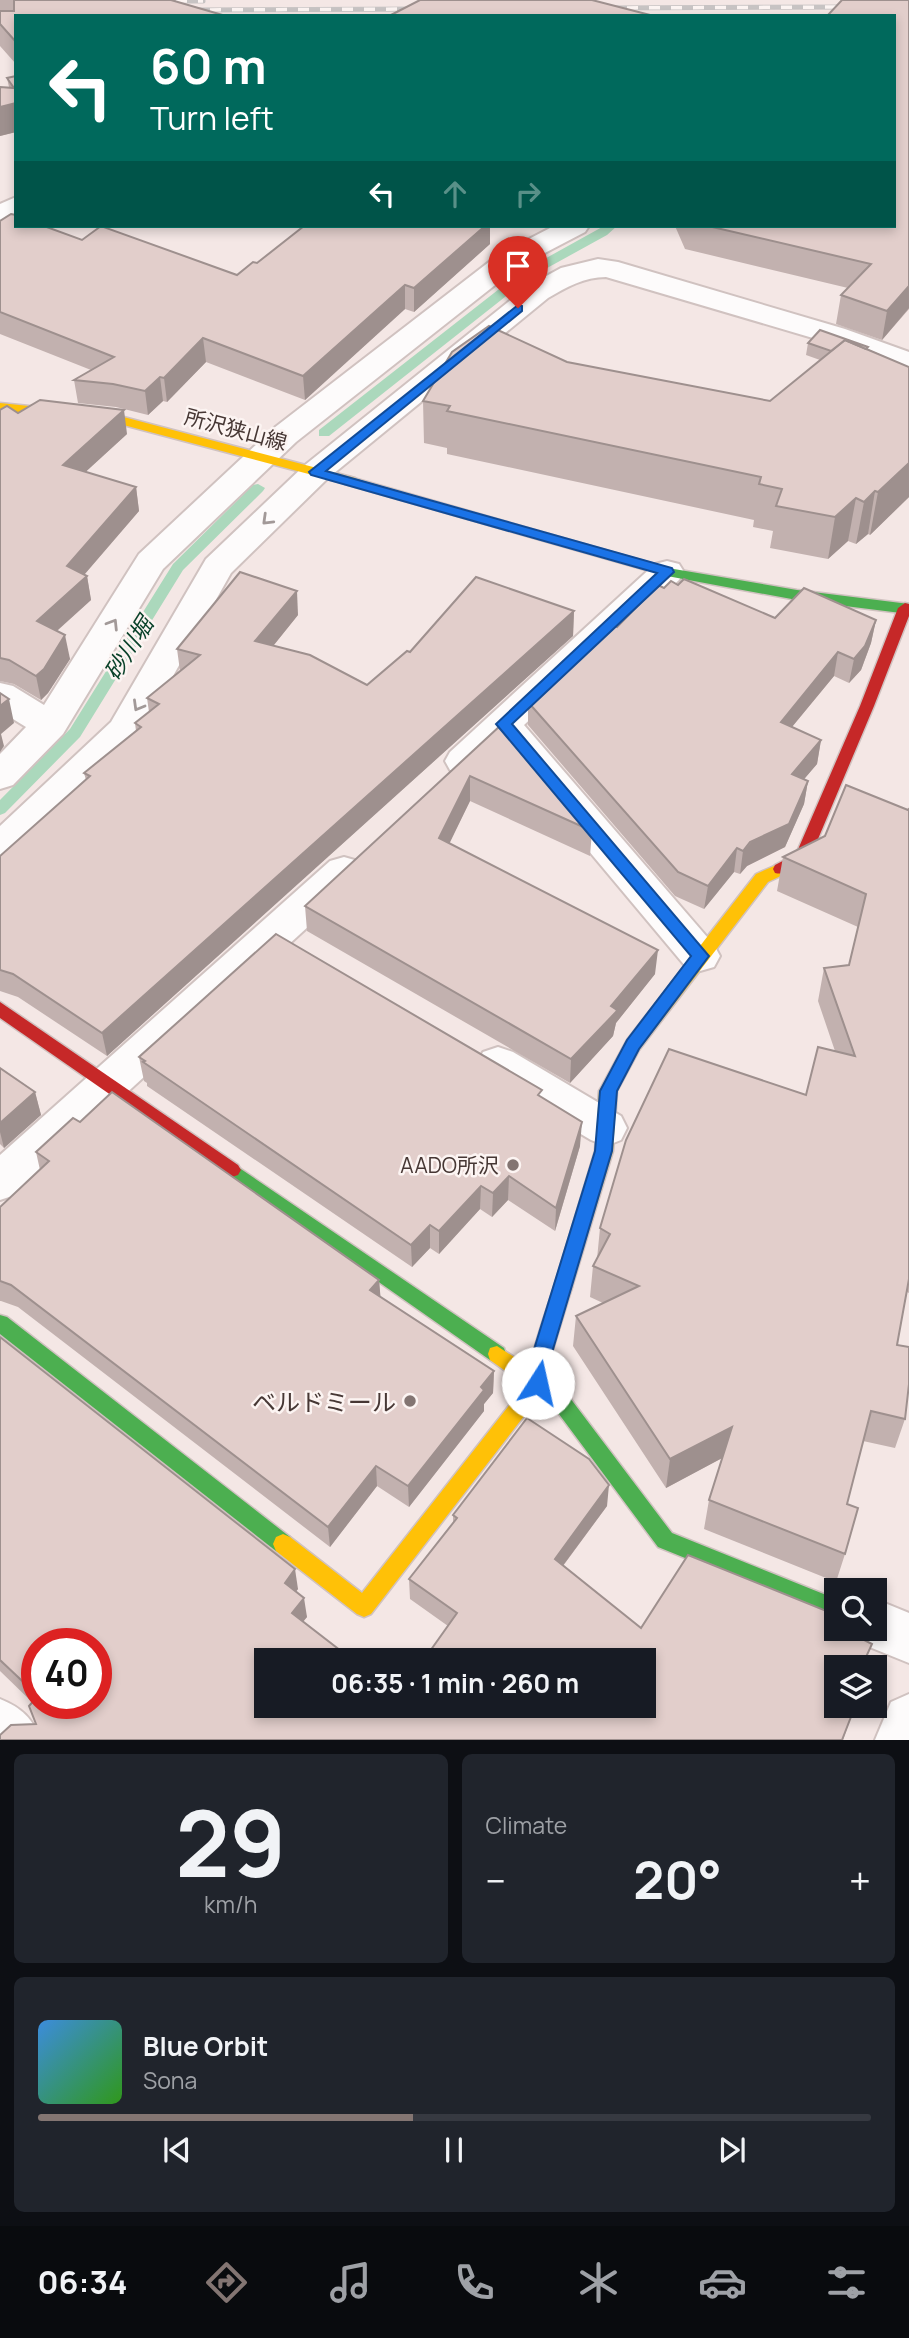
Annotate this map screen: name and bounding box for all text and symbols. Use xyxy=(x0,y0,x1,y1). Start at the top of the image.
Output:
text: 60 m xyxy=(150,32,267,99)
icon: left xyxy=(35,42,126,133)
text: Turn left xyxy=(150,96,274,140)
icon: left xyxy=(363,175,401,213)
icon: ahead xyxy=(436,175,474,213)
icon: right xyxy=(509,175,547,213)
pin xyxy=(488,236,548,308)
icon: arrive xyxy=(499,247,537,285)
street label: 所沢狭山線 xyxy=(182,402,290,456)
one-way arrow xyxy=(262,511,275,524)
water label: 砂川堀 xyxy=(96,608,161,686)
one-way arrow xyxy=(104,618,117,631)
one-way arrow xyxy=(134,698,147,711)
place label: AADO所沢 xyxy=(400,1151,499,1179)
marker: AADO所沢 xyxy=(505,1157,521,1173)
position arrow xyxy=(501,1346,575,1420)
place label: ベルドミール xyxy=(252,1385,396,1418)
marker: ベルドミール xyxy=(402,1393,418,1409)
map controls xyxy=(824,1578,887,1718)
button: search xyxy=(824,1578,887,1641)
speed limit sign: 40 xyxy=(21,1628,112,1719)
button: layers xyxy=(824,1655,887,1718)
text: 06:35 · 1 min · 260 m xyxy=(331,1665,579,1701)
text: 29 xyxy=(175,1780,286,1904)
text: Climate xyxy=(486,1809,567,1841)
text: 20° xyxy=(633,1844,722,1915)
text: − xyxy=(486,1854,506,1906)
text: + xyxy=(849,1854,871,1906)
text: km/h xyxy=(204,1888,258,1920)
text: Blue Orbit xyxy=(143,2028,268,2064)
text: Sona xyxy=(143,2064,197,2096)
icon: previous xyxy=(158,2131,196,2169)
icon: pause xyxy=(435,2131,473,2169)
icon: next xyxy=(713,2131,751,2169)
icon: directions xyxy=(202,2258,251,2307)
icon: music xyxy=(326,2258,375,2307)
icon: phone xyxy=(450,2258,499,2307)
icon: climate xyxy=(574,2258,623,2307)
icon: car xyxy=(698,2258,747,2307)
icon: filters xyxy=(822,2258,871,2307)
text: 06:34 xyxy=(38,2260,127,2304)

